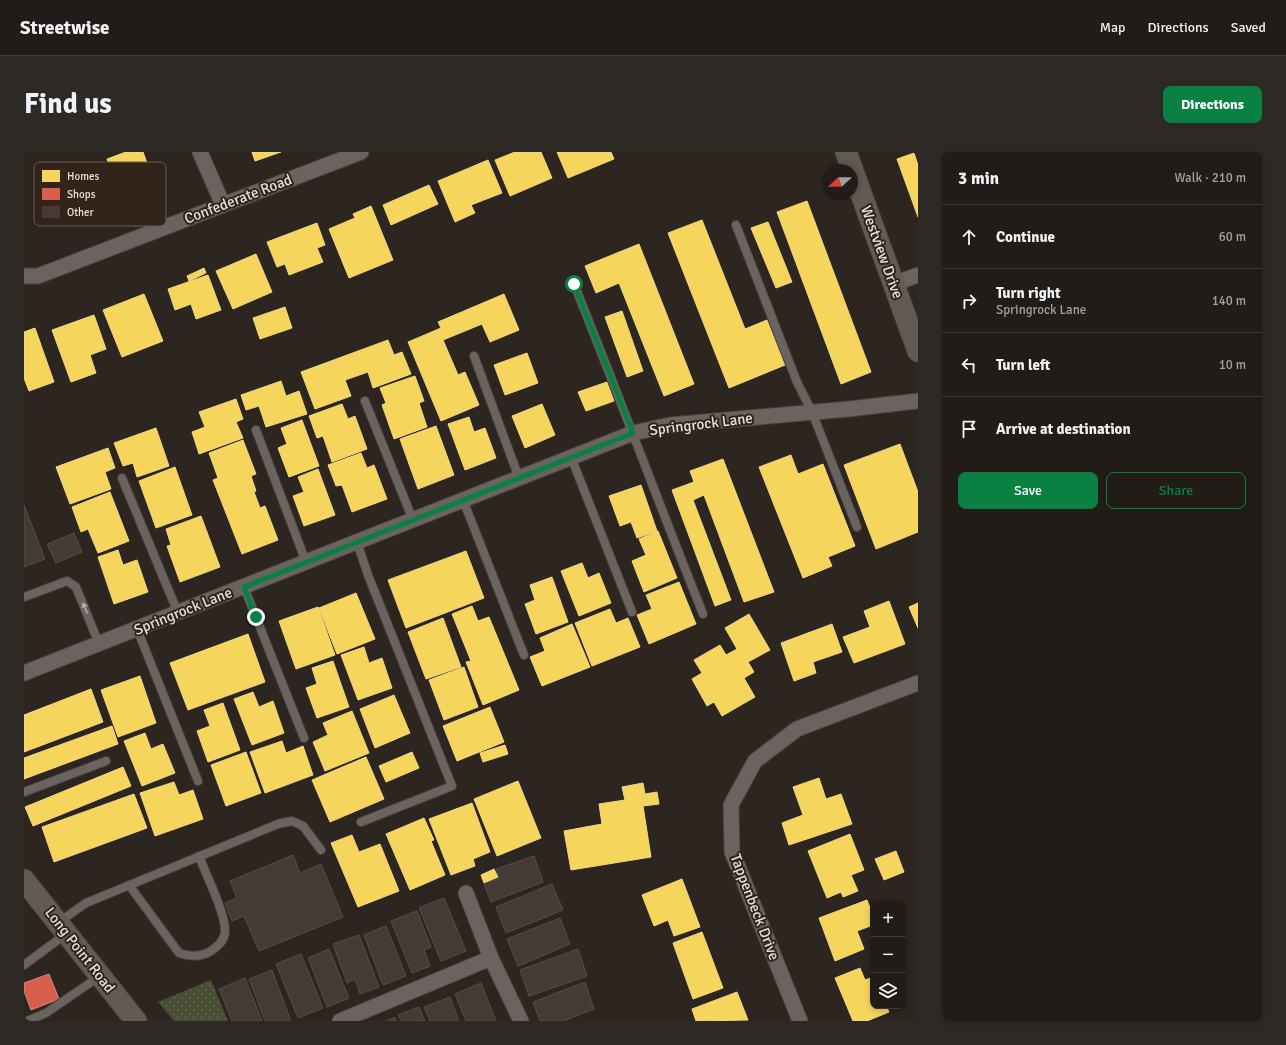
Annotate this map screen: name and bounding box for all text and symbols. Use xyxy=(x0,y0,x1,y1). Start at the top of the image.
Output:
text: Streetwise xyxy=(20,16,110,40)
text: Map xyxy=(1100,19,1126,36)
text: Directions xyxy=(1148,19,1209,36)
text: Saved xyxy=(1231,19,1266,36)
button: Directions xyxy=(1163,86,1262,123)
text: Find us xyxy=(24,87,112,121)
legend xyxy=(34,162,166,226)
north arrow xyxy=(822,164,858,200)
text: 3 min xyxy=(958,168,999,189)
text: Homes xyxy=(67,170,99,183)
street label: Confederate Road xyxy=(182,170,294,228)
text: Walk · 210 m xyxy=(1175,170,1246,186)
text: Shops xyxy=(67,188,96,201)
street label: Westview Drive xyxy=(857,203,907,301)
text: Other xyxy=(67,206,94,219)
icon: ahead xyxy=(958,226,980,248)
text: Continue xyxy=(996,228,1055,246)
text: 60 m xyxy=(1219,229,1246,245)
route start xyxy=(565,275,583,293)
text: Turn right xyxy=(996,284,1061,302)
icon: right xyxy=(958,290,980,312)
text: 140 m xyxy=(1212,293,1246,309)
text: Springrock Lane xyxy=(996,302,1086,318)
icon: left xyxy=(958,354,980,376)
text: Turn left xyxy=(996,356,1050,374)
text: 10 m xyxy=(1219,357,1246,373)
street label: Springrock Lane xyxy=(648,409,754,439)
icon: arrive xyxy=(958,418,980,440)
text: Arrive at destination xyxy=(996,420,1131,438)
button: Save xyxy=(958,472,1098,509)
button: Share xyxy=(1106,472,1246,509)
street label: Springrock Lane xyxy=(131,583,235,639)
one-way arrow xyxy=(81,601,87,613)
route end xyxy=(247,608,265,626)
street label: Tappenbeck Drive xyxy=(726,851,784,963)
map controls xyxy=(870,901,906,1009)
button: + xyxy=(870,901,906,937)
street label: Long Point Road xyxy=(41,904,119,996)
button: − xyxy=(870,937,906,973)
button: layers xyxy=(870,973,906,1009)

